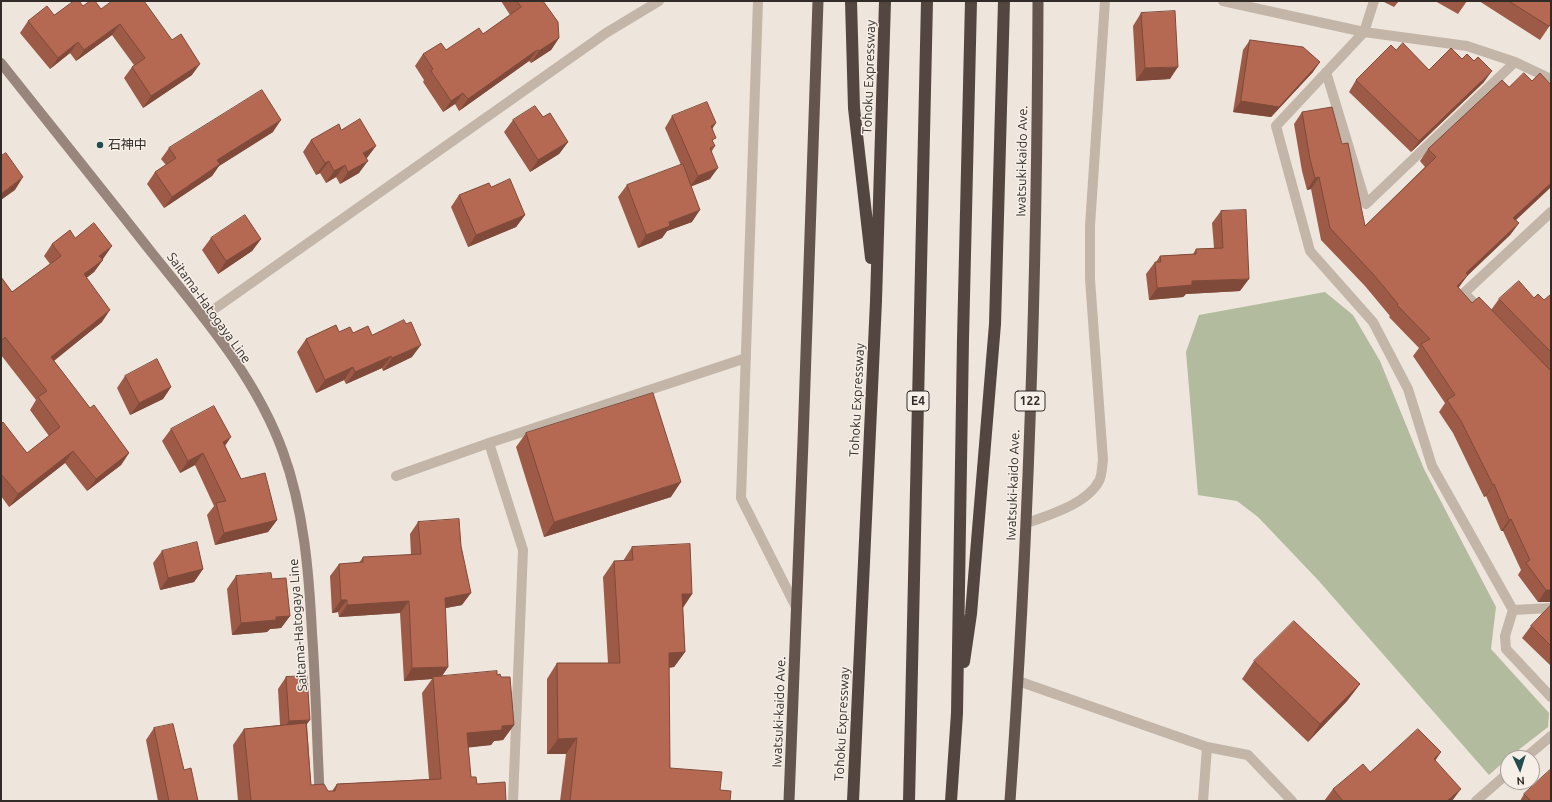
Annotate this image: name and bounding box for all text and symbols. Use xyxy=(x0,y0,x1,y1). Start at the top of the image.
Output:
street label: Tohoku Expressway xyxy=(859,20,879,134)
street label: Iwatsuki-kaido Ave. xyxy=(1013,105,1031,217)
place label: 石神中 xyxy=(108,137,147,153)
marker: 石神中 xyxy=(95,140,105,150)
street label: Saitama-Hatogaya Line xyxy=(164,250,254,366)
street label: Tohoku Expressway xyxy=(846,343,868,457)
road number: E4 xyxy=(907,391,929,411)
road number: 122 xyxy=(1015,391,1045,411)
street label: Iwatsuki-kaido Ave. xyxy=(1003,429,1023,541)
street label: Saitama-Hatogaya Line xyxy=(286,558,310,692)
street label: Iwatsuki-kaido Ave. xyxy=(769,656,789,768)
street label: Tohoku Expressway xyxy=(831,667,853,781)
north arrow xyxy=(1500,750,1540,790)
text: N xyxy=(1516,775,1525,787)

